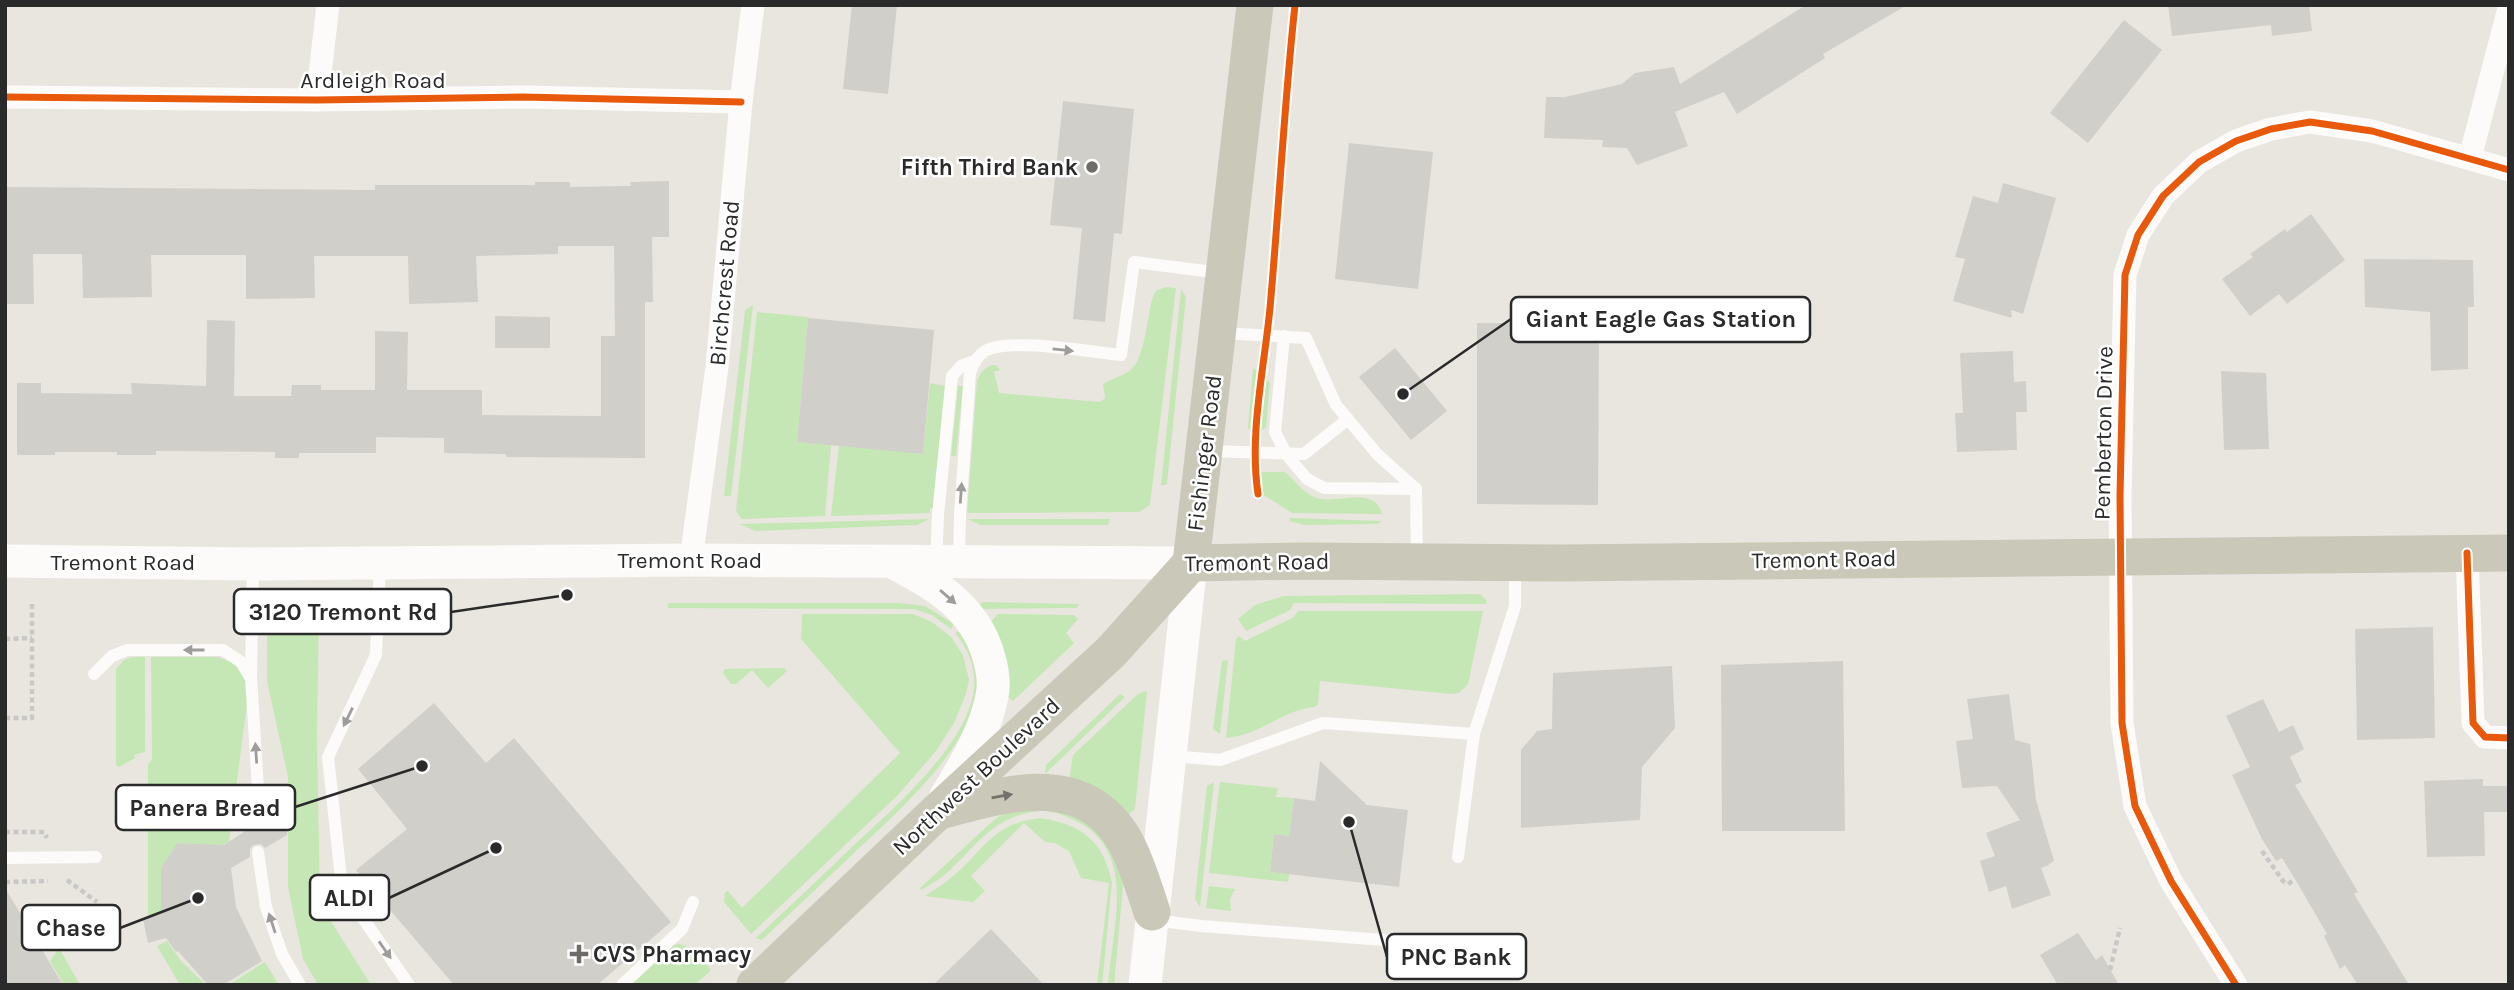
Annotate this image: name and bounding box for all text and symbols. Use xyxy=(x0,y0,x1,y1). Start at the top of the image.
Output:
street label: Ardleigh Road xyxy=(300,67,446,94)
place label: Fifth Third Bank xyxy=(901,154,1078,181)
marker: Fifth Third Bank xyxy=(1084,159,1100,175)
street label: Birchcrest Road xyxy=(704,199,745,367)
callout: Giant Eagle Gas Station xyxy=(1511,297,1810,342)
text: Giant Eagle Gas Station xyxy=(1526,305,1796,333)
one-way arrow xyxy=(1052,344,1074,355)
street label: Pemberton Drive xyxy=(2088,346,2119,520)
street label: Fishinger Road xyxy=(1182,373,1227,533)
one-way arrow xyxy=(956,482,967,504)
street label: Tremont Road xyxy=(1751,545,1897,574)
street label: Tremont Road xyxy=(618,547,762,574)
street label: Tremont Road xyxy=(1184,548,1330,577)
street label: Tremont Road xyxy=(51,549,195,576)
callout: 3120 Tremont Rd xyxy=(234,589,451,634)
one-way arrow xyxy=(939,589,957,604)
text: 3120 Tremont Rd xyxy=(248,598,438,626)
one-way arrow xyxy=(183,644,205,656)
street label: Northwest Boulevard xyxy=(887,692,1066,861)
one-way arrow xyxy=(342,707,354,727)
one-way arrow xyxy=(250,741,261,763)
callout: Panera Bread xyxy=(116,785,295,830)
one-way arrow xyxy=(991,790,1013,801)
text: Panera Bread xyxy=(129,794,281,822)
callout: ALDI xyxy=(310,875,389,920)
text: ALDI xyxy=(324,884,374,912)
callout: Chase xyxy=(22,905,120,950)
one-way arrow xyxy=(266,913,276,934)
text: Chase xyxy=(36,914,106,942)
callout: PNC Bank xyxy=(1387,934,1526,979)
one-way arrow xyxy=(378,941,392,959)
place label: CVS Pharmacy xyxy=(593,941,752,968)
text: PNC Bank xyxy=(1400,943,1512,971)
marker: CVS Pharmacy xyxy=(571,946,587,962)

